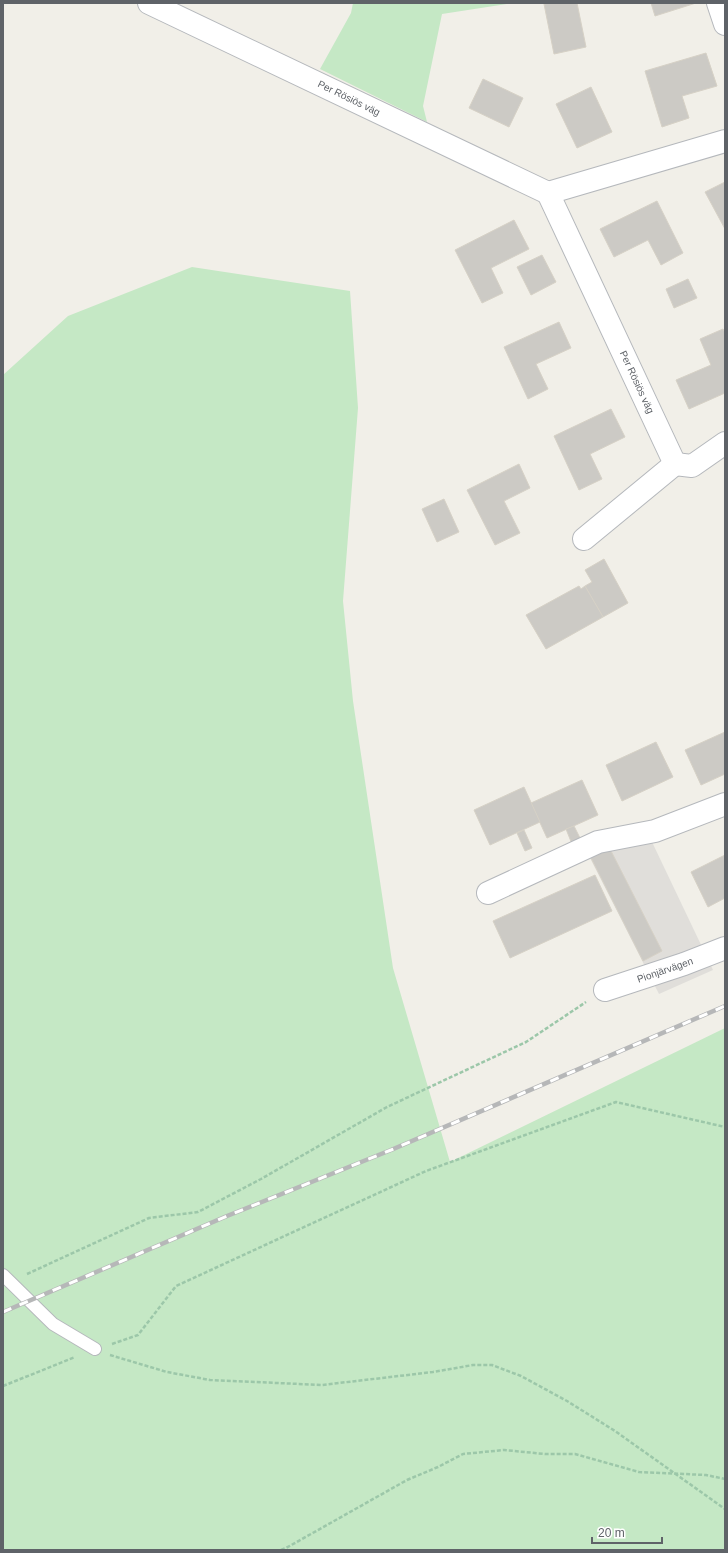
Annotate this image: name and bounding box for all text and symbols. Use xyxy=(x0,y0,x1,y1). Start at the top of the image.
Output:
street label: Per Rösiös väg xyxy=(316,78,382,118)
street label: Per Rösiös väg xyxy=(618,349,656,415)
street label: Pionjärvägen xyxy=(636,955,694,985)
scale bar xyxy=(592,1519,662,1545)
text: 20 m xyxy=(598,1526,625,1540)

